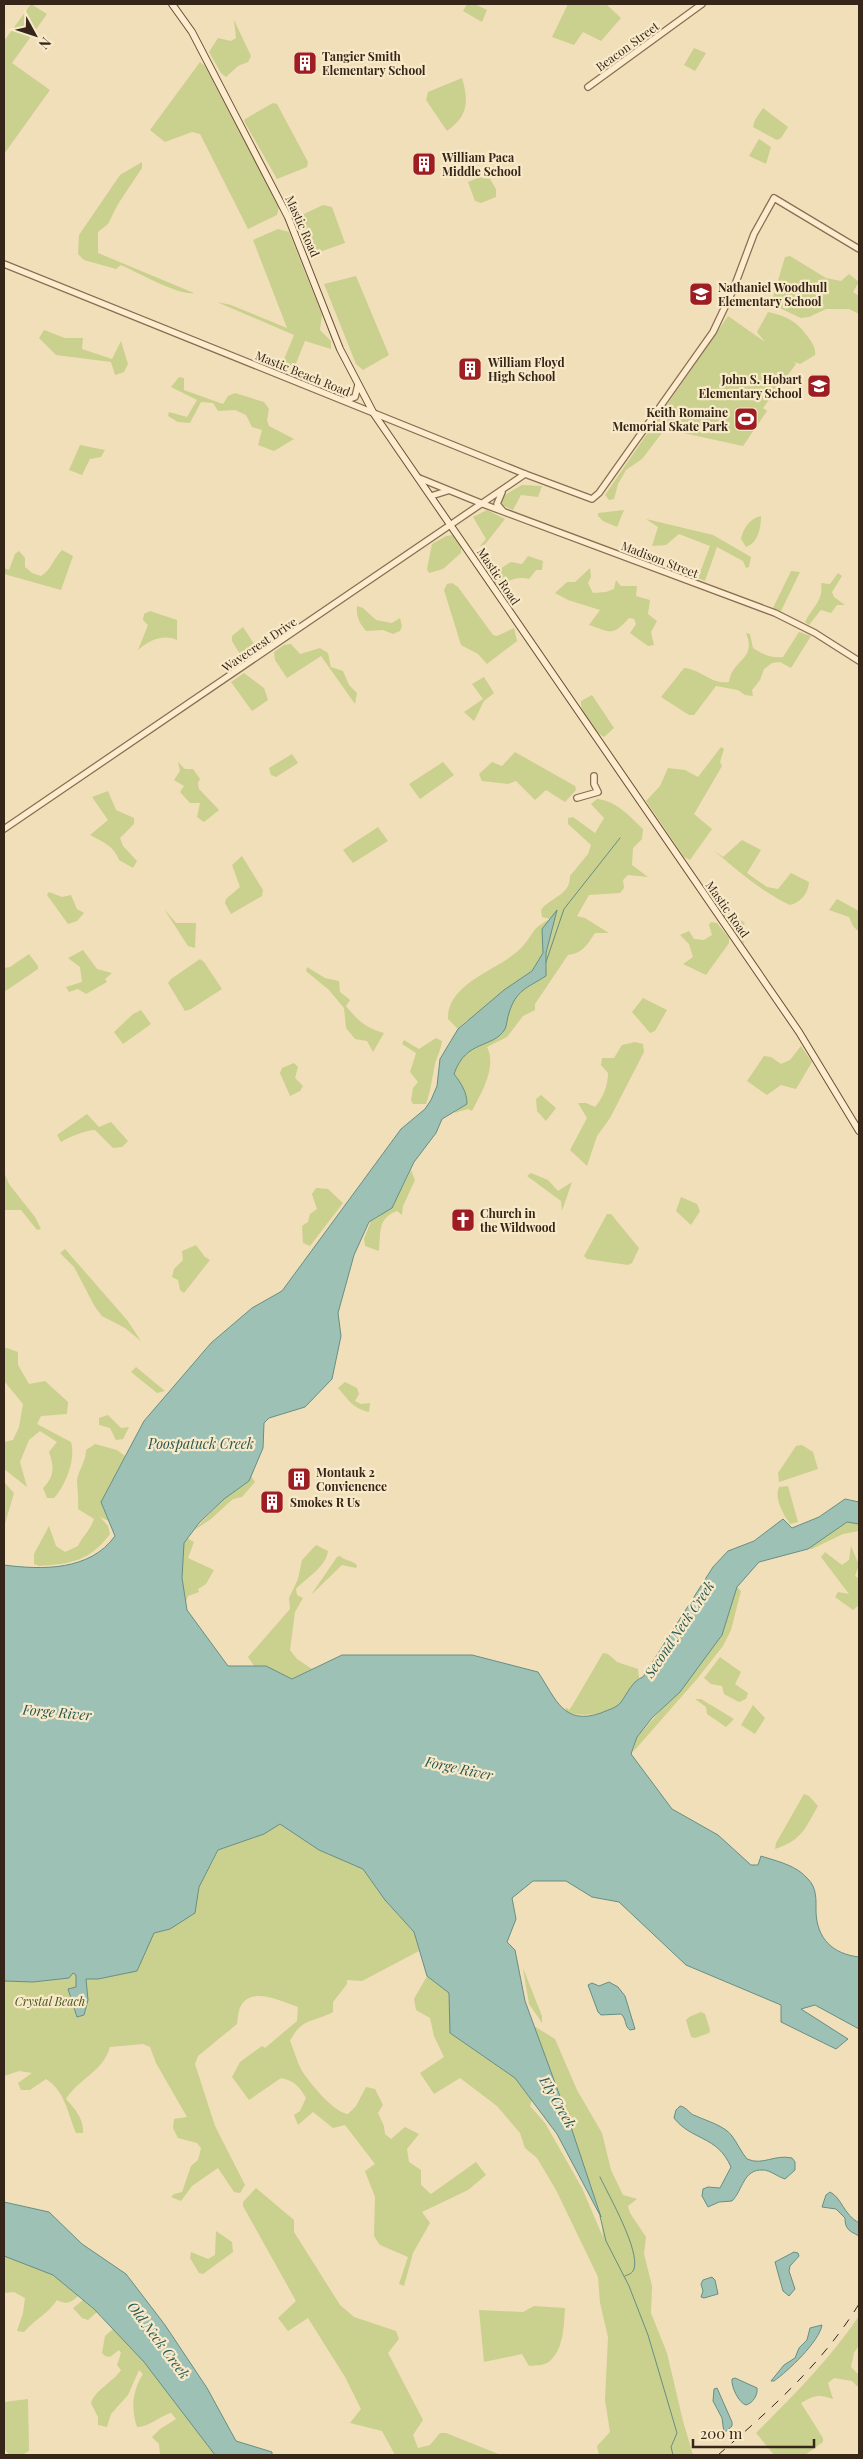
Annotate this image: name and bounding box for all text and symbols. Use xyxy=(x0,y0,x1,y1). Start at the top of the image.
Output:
north arrow xyxy=(10,10,60,60)
street label: Beacon Street xyxy=(592,17,662,74)
text: N xyxy=(35,34,56,54)
place label: Tangier Smith Elementary School xyxy=(322,48,426,78)
building icon: Tangier Smith Elementary School xyxy=(292,50,318,76)
place label: William Paca Middle School xyxy=(441,149,521,179)
building icon: William Paca Middle School xyxy=(411,151,437,177)
street label: Mastic Road xyxy=(282,193,324,259)
place label: Nathaniel Woodhull Elementary School xyxy=(718,279,828,309)
school or university icon: Nathaniel Woodhull Elementary School xyxy=(688,281,714,307)
street label: Mastic Beach Road xyxy=(253,347,353,399)
place label: William Floyd High School xyxy=(487,354,565,384)
building icon: William Floyd High School xyxy=(457,356,483,382)
place label: John S. Hobart Elementary School xyxy=(698,371,803,401)
school or university icon: John S. Hobart Elementary School xyxy=(806,373,832,399)
place label: Keith Romaine Memorial Skate Park xyxy=(612,404,729,434)
sports icon: Keith Romaine Memorial Skate Park xyxy=(733,406,759,432)
street label: Madison Street xyxy=(619,537,701,581)
street label: Mastic Road xyxy=(474,544,524,608)
street label: Wavecrest Drive xyxy=(218,613,299,675)
street label: Mastic Road xyxy=(703,878,753,940)
place label: Church in the Wildwood xyxy=(479,1205,556,1235)
church icon: Church in the Wildwood xyxy=(450,1207,476,1233)
water label: Poospatuck Creek xyxy=(147,1434,254,1453)
place label: Montauk 2 Convienence xyxy=(316,1464,387,1494)
building icon: Montauk 2 Convienence xyxy=(286,1466,312,1492)
building icon: Smokes R Us xyxy=(259,1489,285,1515)
place label: Smokes R Us xyxy=(290,1494,361,1510)
water label: Second Neck Creek xyxy=(639,1577,718,1682)
water label: Forge River xyxy=(21,1699,93,1725)
water label: Forge River xyxy=(422,1751,496,1785)
park label: Crystal Beach xyxy=(15,1993,85,2009)
water label: Ely Creek xyxy=(535,2072,580,2131)
water label: Old Neck Creek xyxy=(124,2297,194,2383)
scale bar xyxy=(693,2416,814,2448)
text: 200 m xyxy=(700,2423,743,2443)

